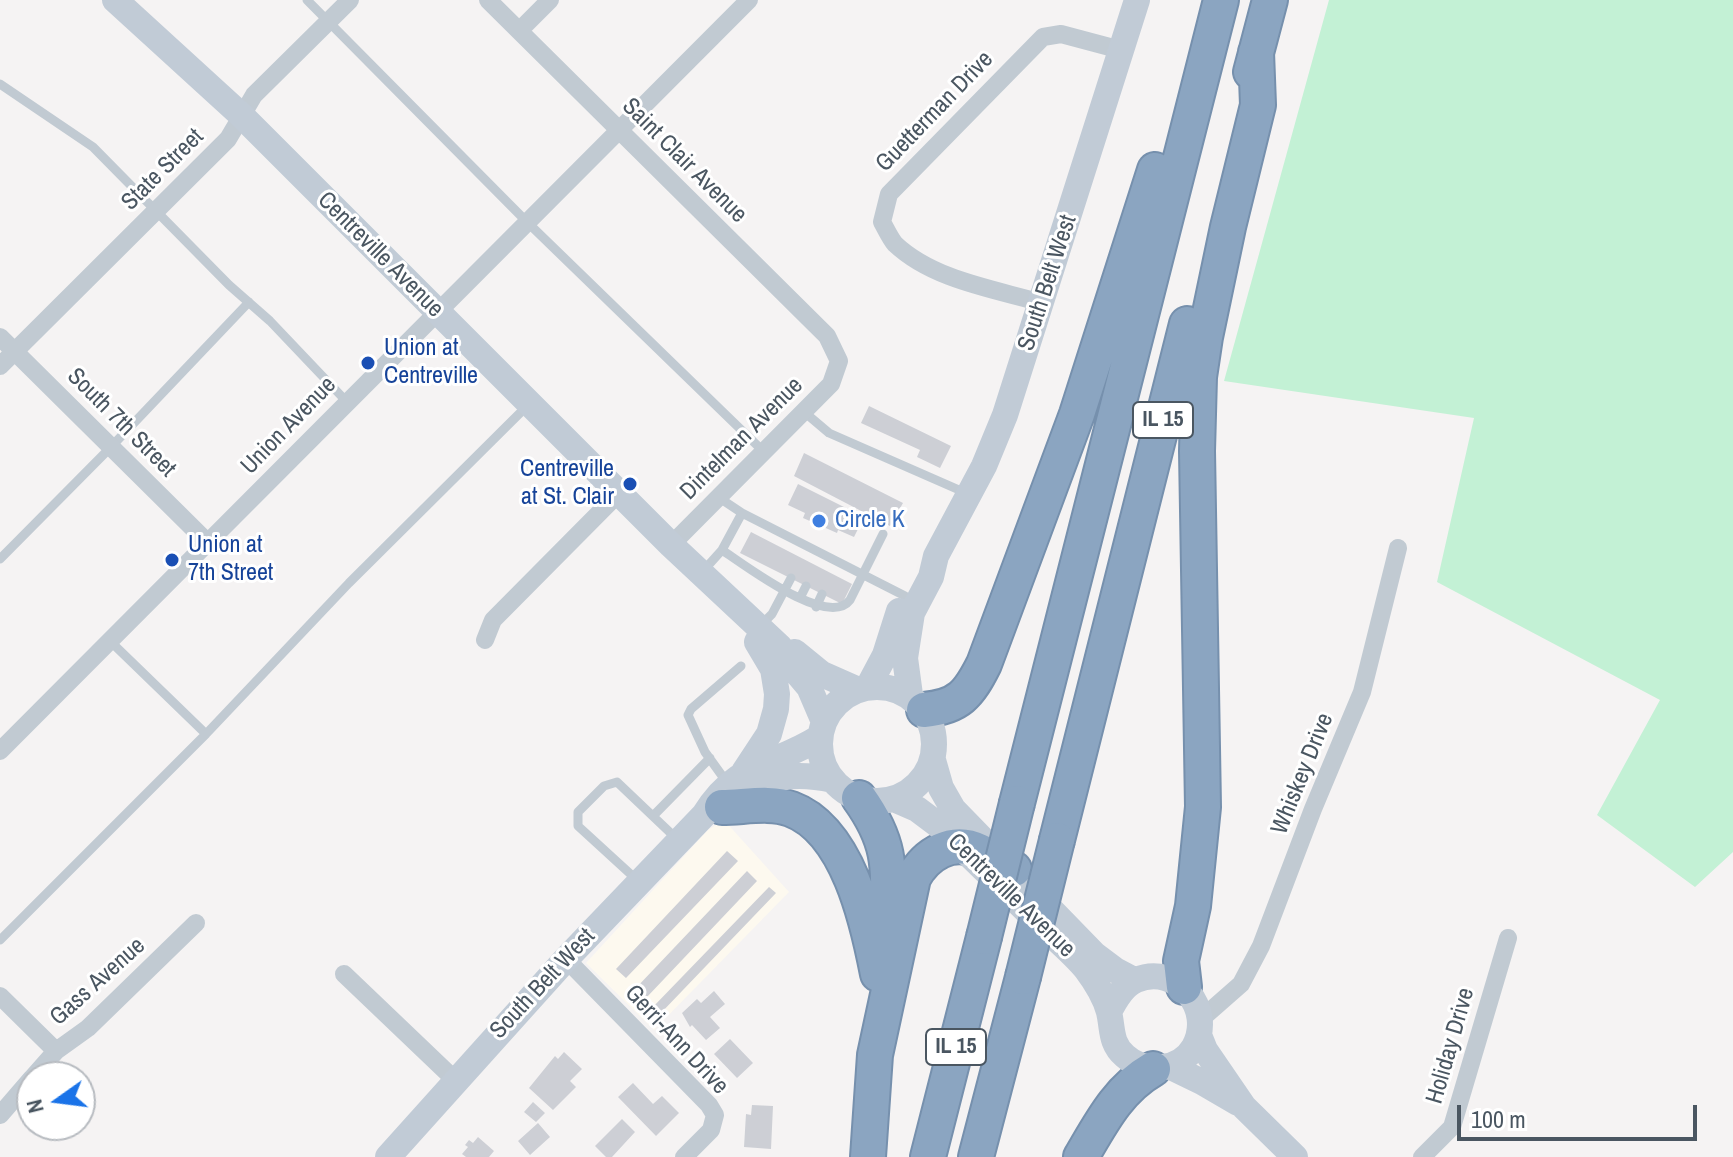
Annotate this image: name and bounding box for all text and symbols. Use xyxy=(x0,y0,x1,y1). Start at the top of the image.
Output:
street label: Guetterman Drive xyxy=(870,46,1000,178)
street label: Saint Clair Avenue xyxy=(616,93,752,229)
street label: State Street xyxy=(116,123,210,217)
street label: Centreville Avenue xyxy=(311,186,449,324)
street label: South Belt West xyxy=(1013,212,1083,354)
place label: Union at Centreville xyxy=(384,335,478,391)
marker: Union at Centreville xyxy=(359,354,377,372)
street label: South 7th Street xyxy=(61,363,181,483)
street label: Union Avenue xyxy=(235,371,343,481)
street label: Dintelman Avenue xyxy=(675,372,809,506)
road number: IL 15 xyxy=(1133,402,1193,438)
place label: Centreville at St. Clair xyxy=(520,456,614,512)
marker: Centreville at St. Clair xyxy=(621,475,639,493)
place label: Circle K xyxy=(835,507,905,535)
marker: Circle K xyxy=(810,512,828,530)
place label: Union at 7th Street xyxy=(188,532,273,588)
marker: Union at 7th Street xyxy=(163,551,181,569)
street label: Whiskey Drive xyxy=(1266,709,1340,839)
street label: Centreville Avenue xyxy=(941,828,1081,964)
street label: South Belt West xyxy=(484,923,602,1045)
street label: Gass Avenue xyxy=(45,932,151,1032)
street label: Gerri-Ann Drive xyxy=(618,979,734,1101)
street label: Holiday Drive xyxy=(1421,985,1481,1107)
road number: IL 15 xyxy=(926,1029,986,1065)
north arrow xyxy=(16,1061,96,1141)
scale bar xyxy=(1461,1089,1701,1139)
text: N xyxy=(19,1096,51,1116)
text: 100 m xyxy=(1471,1103,1526,1135)

